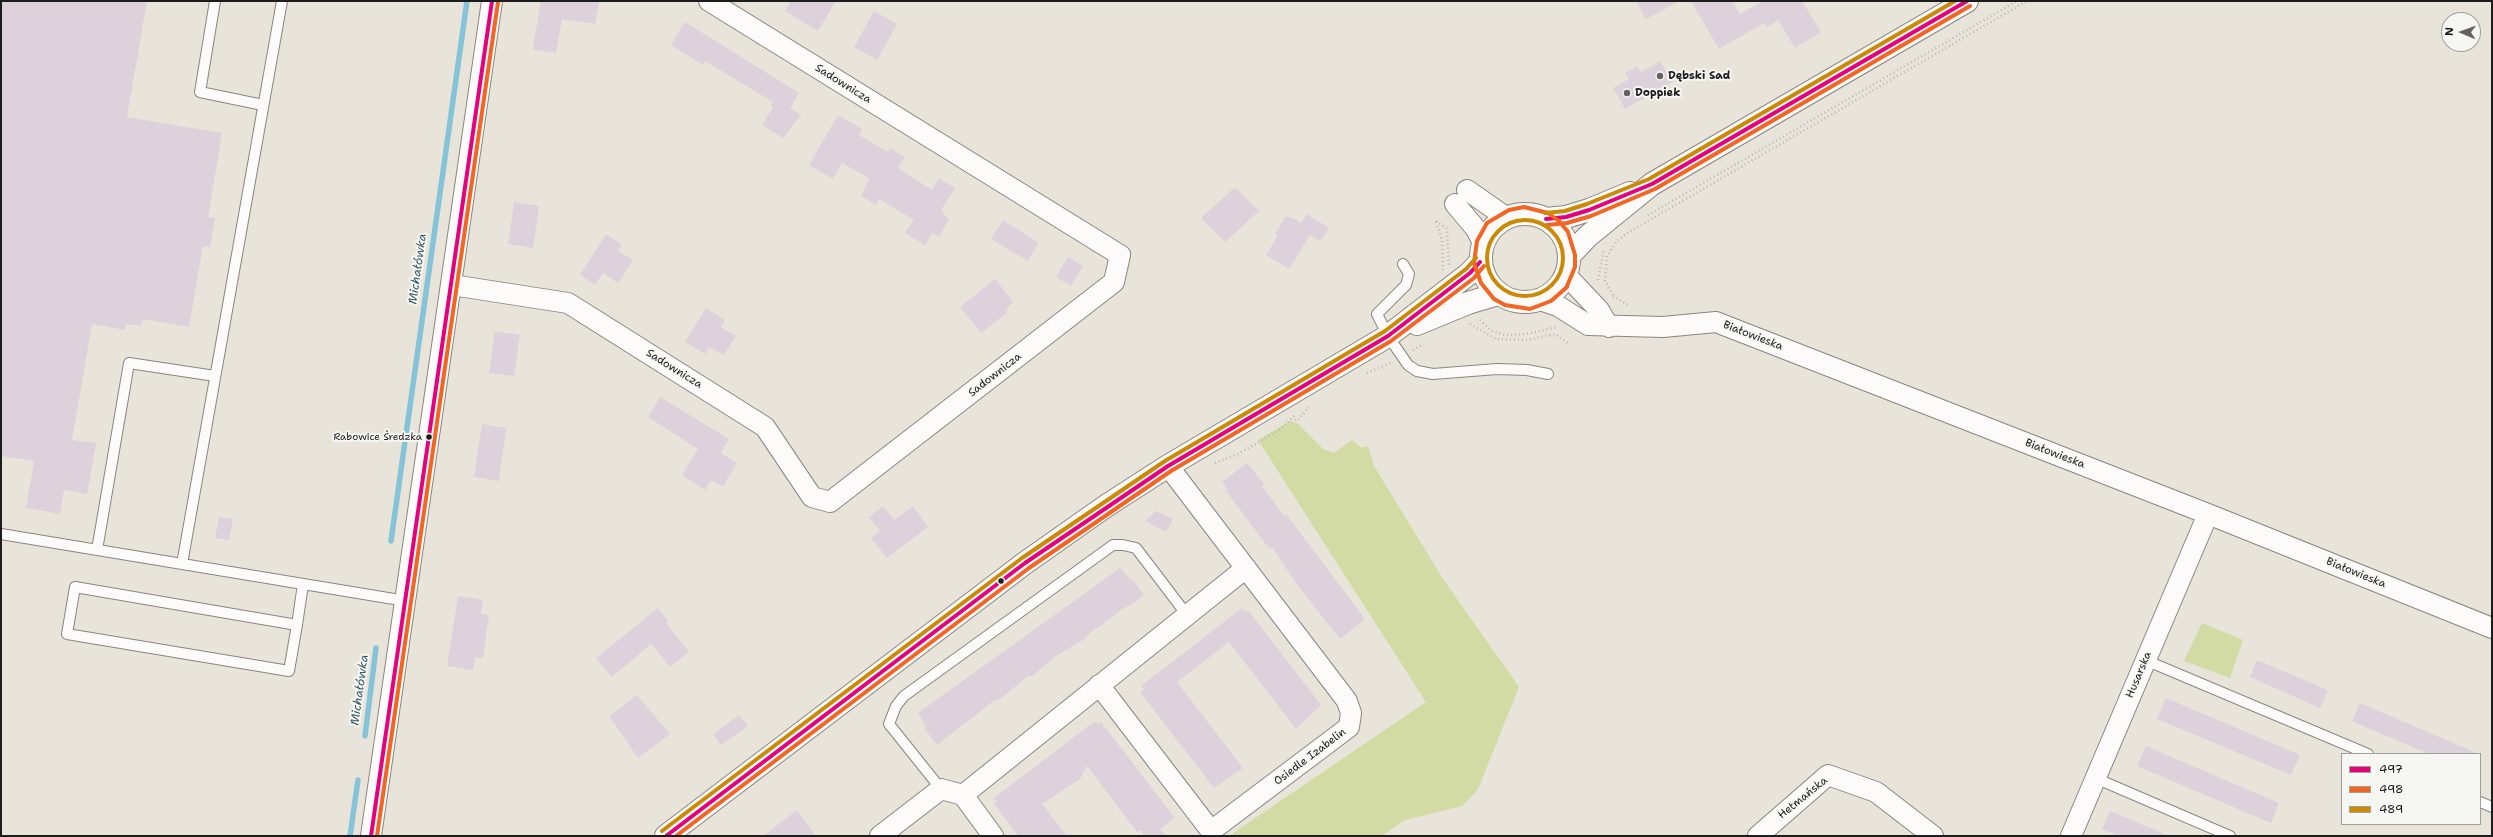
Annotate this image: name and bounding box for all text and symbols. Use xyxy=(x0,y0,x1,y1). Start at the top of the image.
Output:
north arrow xyxy=(2441,12,2481,52)
text: N xyxy=(2442,27,2457,36)
street label: Sadownicza xyxy=(812,62,874,106)
place label: Dębski Sad xyxy=(1668,69,1730,83)
marker: Dębski Sad xyxy=(1655,71,1665,81)
place label: Doppiek xyxy=(1635,86,1680,100)
marker: Doppiek xyxy=(1622,88,1632,98)
water label: Michałówka xyxy=(406,233,430,305)
street label: Białowieska xyxy=(1721,319,1785,353)
street label: Sadownicza xyxy=(643,347,705,391)
street label: Sadownicza xyxy=(966,350,1024,400)
place label: Rabowice Średzka xyxy=(333,431,422,443)
marker: Rabowice Średzka xyxy=(424,432,434,442)
street label: Białowieska xyxy=(2023,437,2087,471)
street label: Białowieska xyxy=(2324,555,2388,591)
unlabelled marker xyxy=(996,576,1006,586)
street label: Husarska xyxy=(2123,650,2155,700)
water label: Michałówka xyxy=(348,654,372,726)
street label: Osiedle Izabelin xyxy=(1271,726,1349,788)
legend xyxy=(2341,753,2481,825)
text: 497 xyxy=(2379,761,2403,777)
street label: Hetmańska xyxy=(1776,774,1830,822)
text: 498 xyxy=(2379,781,2404,797)
text: 489 xyxy=(2379,801,2403,817)

